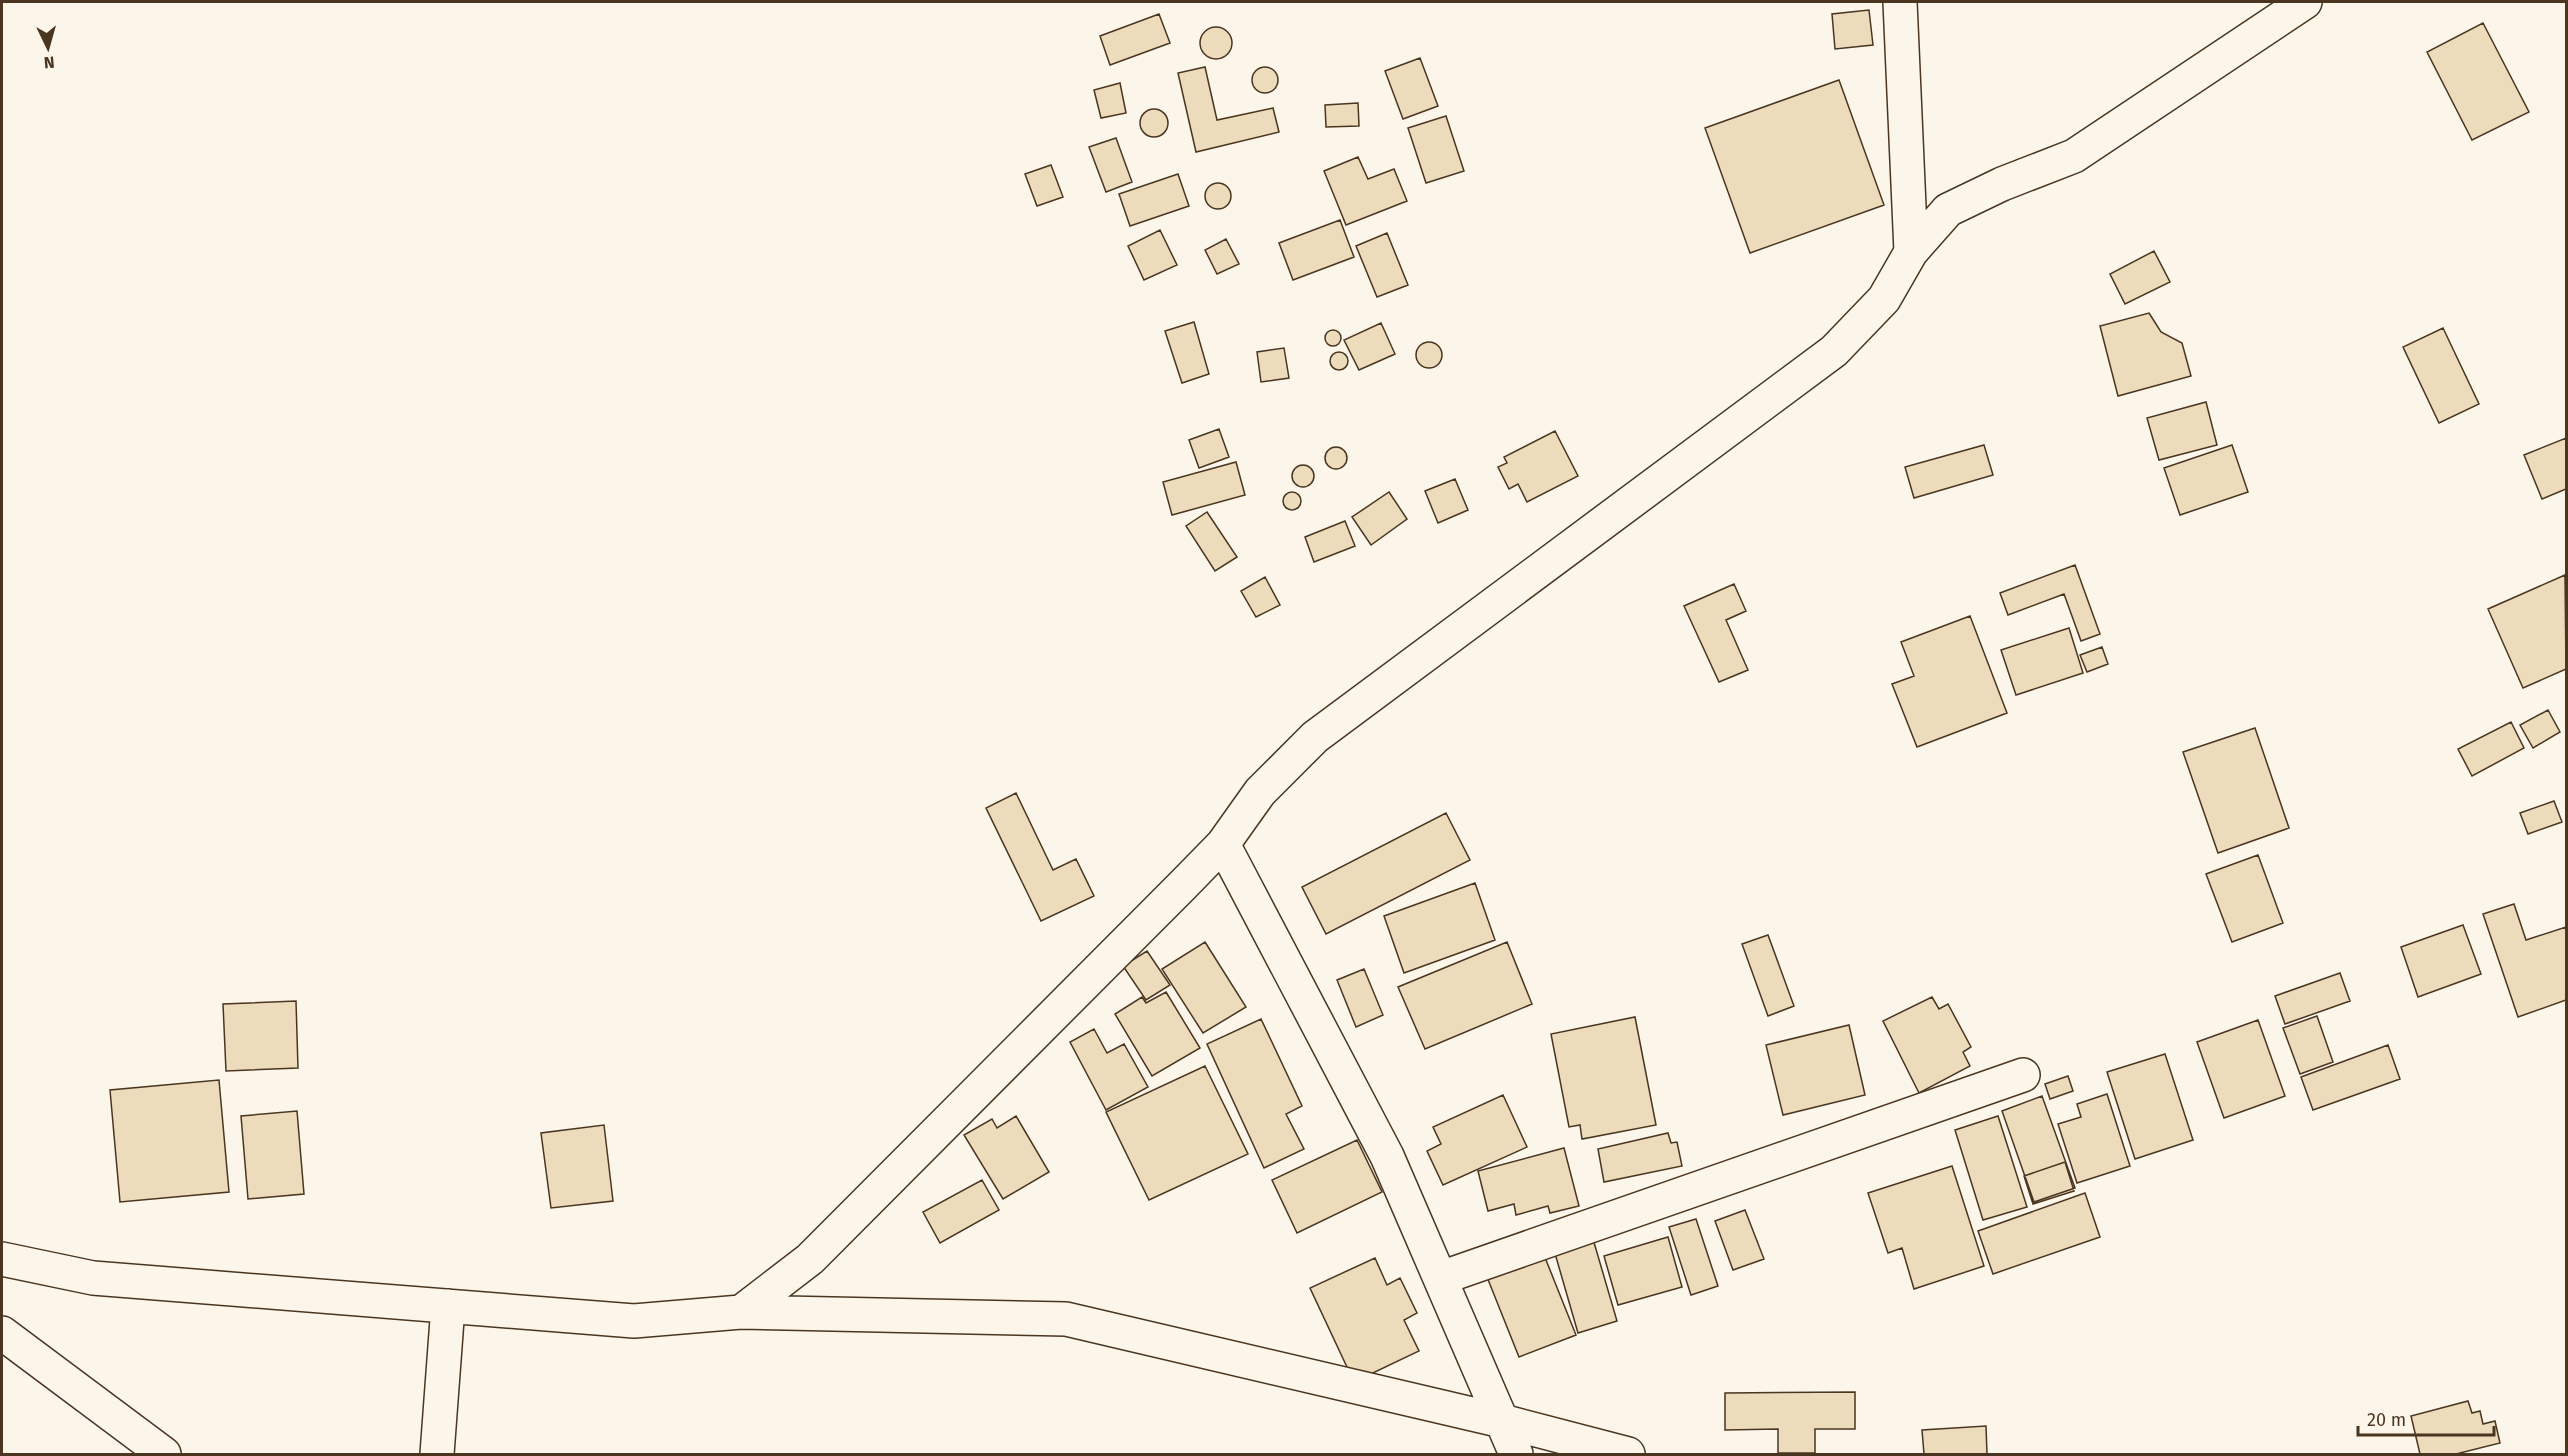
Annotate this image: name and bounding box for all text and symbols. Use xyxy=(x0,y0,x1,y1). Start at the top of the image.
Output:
north arrow xyxy=(18,18,78,78)
text: N xyxy=(43,53,55,72)
scale bar xyxy=(2358,1399,2494,1437)
text: 20 m xyxy=(2367,1409,2406,1431)

